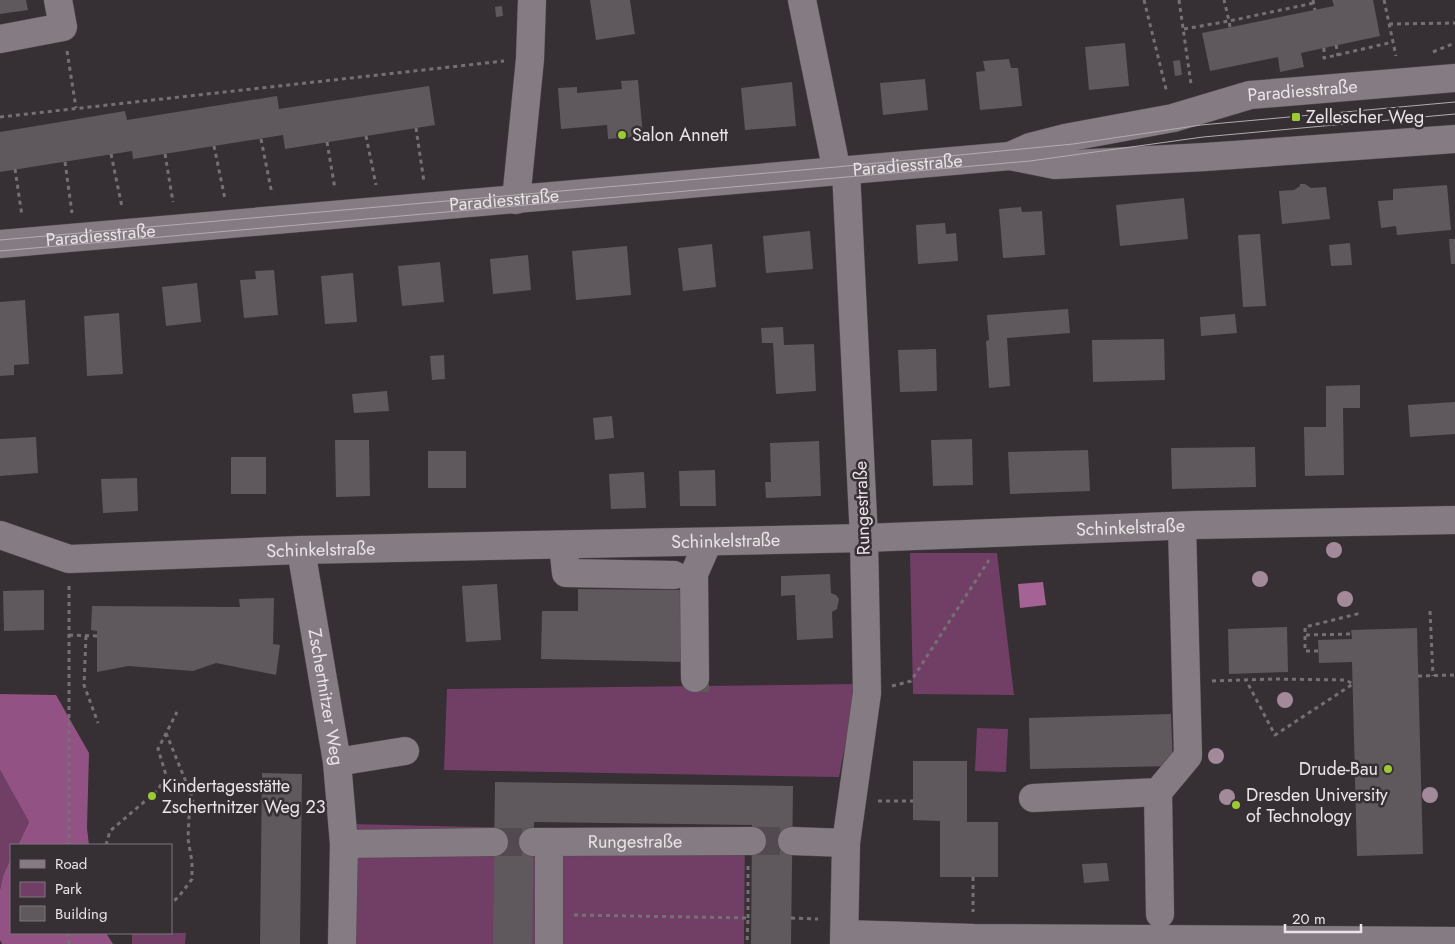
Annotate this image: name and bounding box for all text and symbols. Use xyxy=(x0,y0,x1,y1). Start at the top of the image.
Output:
street label: Paradiesstraße xyxy=(1247,73,1359,108)
place label: Zellescher Weg xyxy=(1306,104,1424,130)
marker: Zellescher Weg xyxy=(1290,111,1302,123)
place label: Salon Annett xyxy=(632,122,729,148)
marker: Salon Annett xyxy=(616,129,628,141)
street label: Paradiesstraße xyxy=(852,147,964,183)
street label: Paradiesstraße xyxy=(448,182,560,218)
street label: Paradiesstraße xyxy=(45,217,157,253)
street label: Rungestraße xyxy=(847,460,877,556)
street label: Schinkelstraße xyxy=(1075,512,1185,543)
street label: Schinkelstraße xyxy=(671,527,780,555)
street label: Schinkelstraße xyxy=(266,535,376,564)
street label: Zschertnitzer Weg xyxy=(302,627,350,767)
place label: Drude-Bau xyxy=(1299,756,1378,782)
marker: Drude-Bau xyxy=(1382,763,1394,775)
place label: Kindertagesstätte Zschertnitzer Weg 23 xyxy=(162,773,326,820)
place label: Dresden University of Technology xyxy=(1246,782,1388,829)
marker: Kindertagesstätte Zschertnitzer Weg 23 xyxy=(146,790,158,802)
marker: Dresden University of Technology xyxy=(1230,799,1242,811)
street label: Rungestraße xyxy=(588,828,682,855)
legend xyxy=(10,844,172,934)
text: Road xyxy=(55,853,87,875)
text: Park xyxy=(55,878,82,900)
scale bar xyxy=(1285,902,1361,934)
text: Building xyxy=(55,903,107,925)
text: 20 m xyxy=(1292,908,1326,930)

